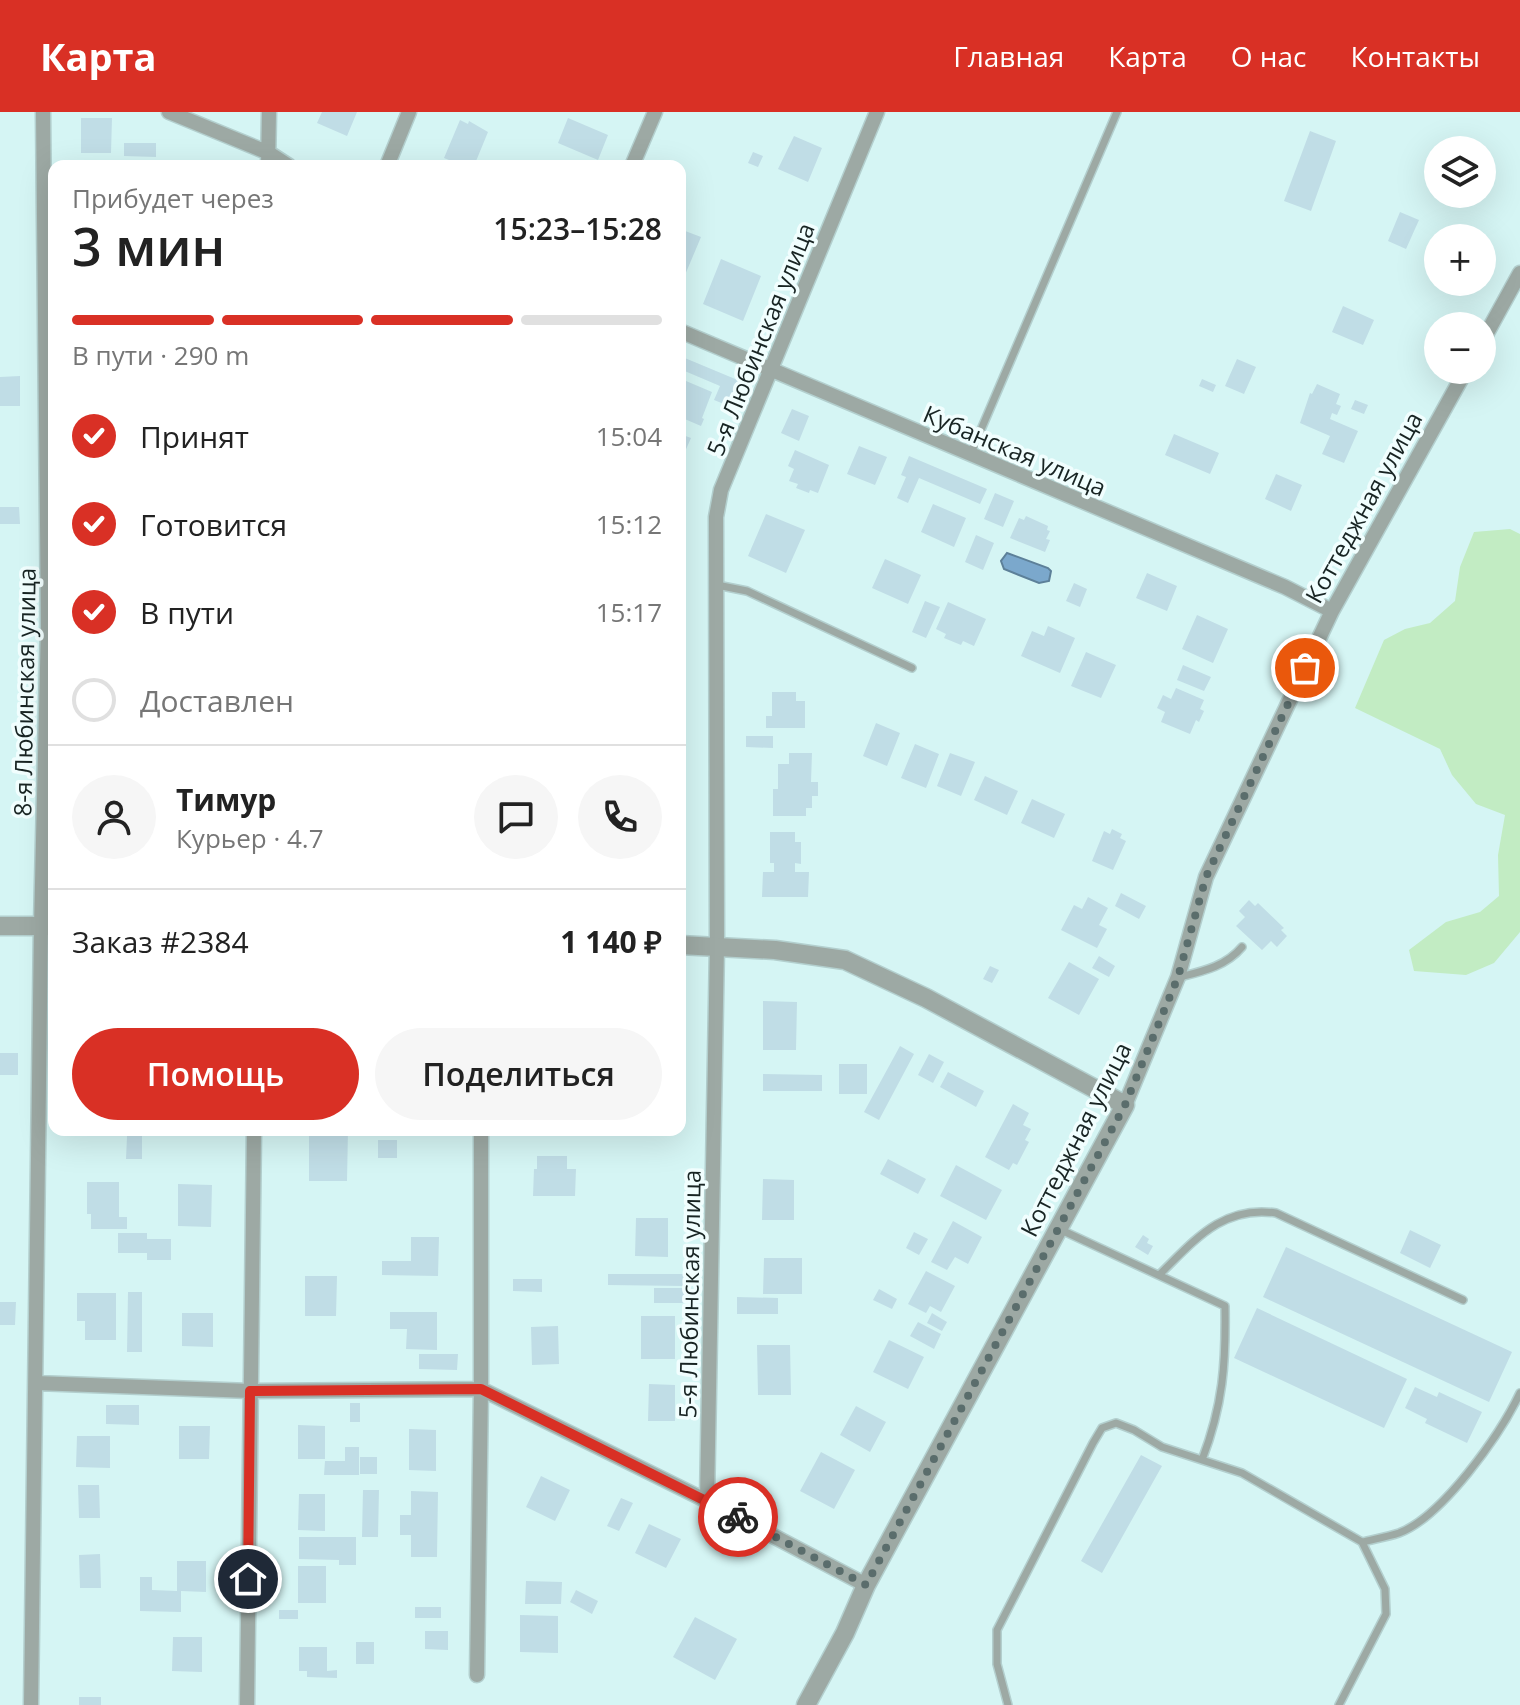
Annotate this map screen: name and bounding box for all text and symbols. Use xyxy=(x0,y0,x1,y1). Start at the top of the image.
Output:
text: Карта xyxy=(40,30,157,82)
text: Главная xyxy=(953,37,1064,75)
text: Карта xyxy=(1108,37,1187,75)
text: О нас xyxy=(1231,37,1306,75)
text: Контакты xyxy=(1350,37,1480,75)
map controls xyxy=(1424,136,1496,384)
button: layers xyxy=(1424,136,1496,208)
text: Прибудет через xyxy=(72,180,274,216)
text: 15:23–15:28 xyxy=(493,208,662,249)
text: 3 мин xyxy=(72,210,225,281)
street label: 5-я Любинская улица xyxy=(698,218,822,460)
button: + xyxy=(1424,224,1496,296)
button: − xyxy=(1424,312,1496,384)
text: В пути · 290 m xyxy=(72,337,249,373)
street label: Кубанская улица xyxy=(919,397,1111,503)
street label: Коттеджная улица xyxy=(1297,405,1429,609)
icon: check xyxy=(72,414,116,458)
text: Принят xyxy=(140,416,249,457)
text: 15:04 xyxy=(596,418,662,454)
icon: check xyxy=(72,502,116,546)
text: Готовится xyxy=(140,504,287,545)
text: 15:12 xyxy=(596,506,662,542)
street label: 8-я Любинская улица xyxy=(5,567,43,817)
icon: check xyxy=(72,590,116,634)
text: В пути xyxy=(140,592,234,633)
text: 15:17 xyxy=(596,594,662,630)
pin xyxy=(1271,634,1339,702)
icon: bag xyxy=(1283,646,1327,690)
text: Доставлен xyxy=(140,680,294,721)
button: person xyxy=(72,775,156,859)
button: chat xyxy=(474,775,558,859)
button: phone xyxy=(578,775,662,859)
text: Тимур xyxy=(176,779,276,820)
text: Курьер · 4.7 xyxy=(176,820,324,856)
text: Заказ #2384 xyxy=(72,921,249,962)
text: 1 140 ₽ xyxy=(560,921,662,962)
button: Помощь xyxy=(72,1028,359,1120)
button: Поделиться xyxy=(375,1028,662,1120)
street label: Коттеджная улица xyxy=(1012,1036,1138,1242)
street label: 5-я Любинская улица xyxy=(670,1169,708,1419)
courier xyxy=(698,1477,778,1557)
icon: bike xyxy=(716,1495,760,1539)
pin xyxy=(214,1545,282,1613)
icon: home xyxy=(226,1557,270,1601)

